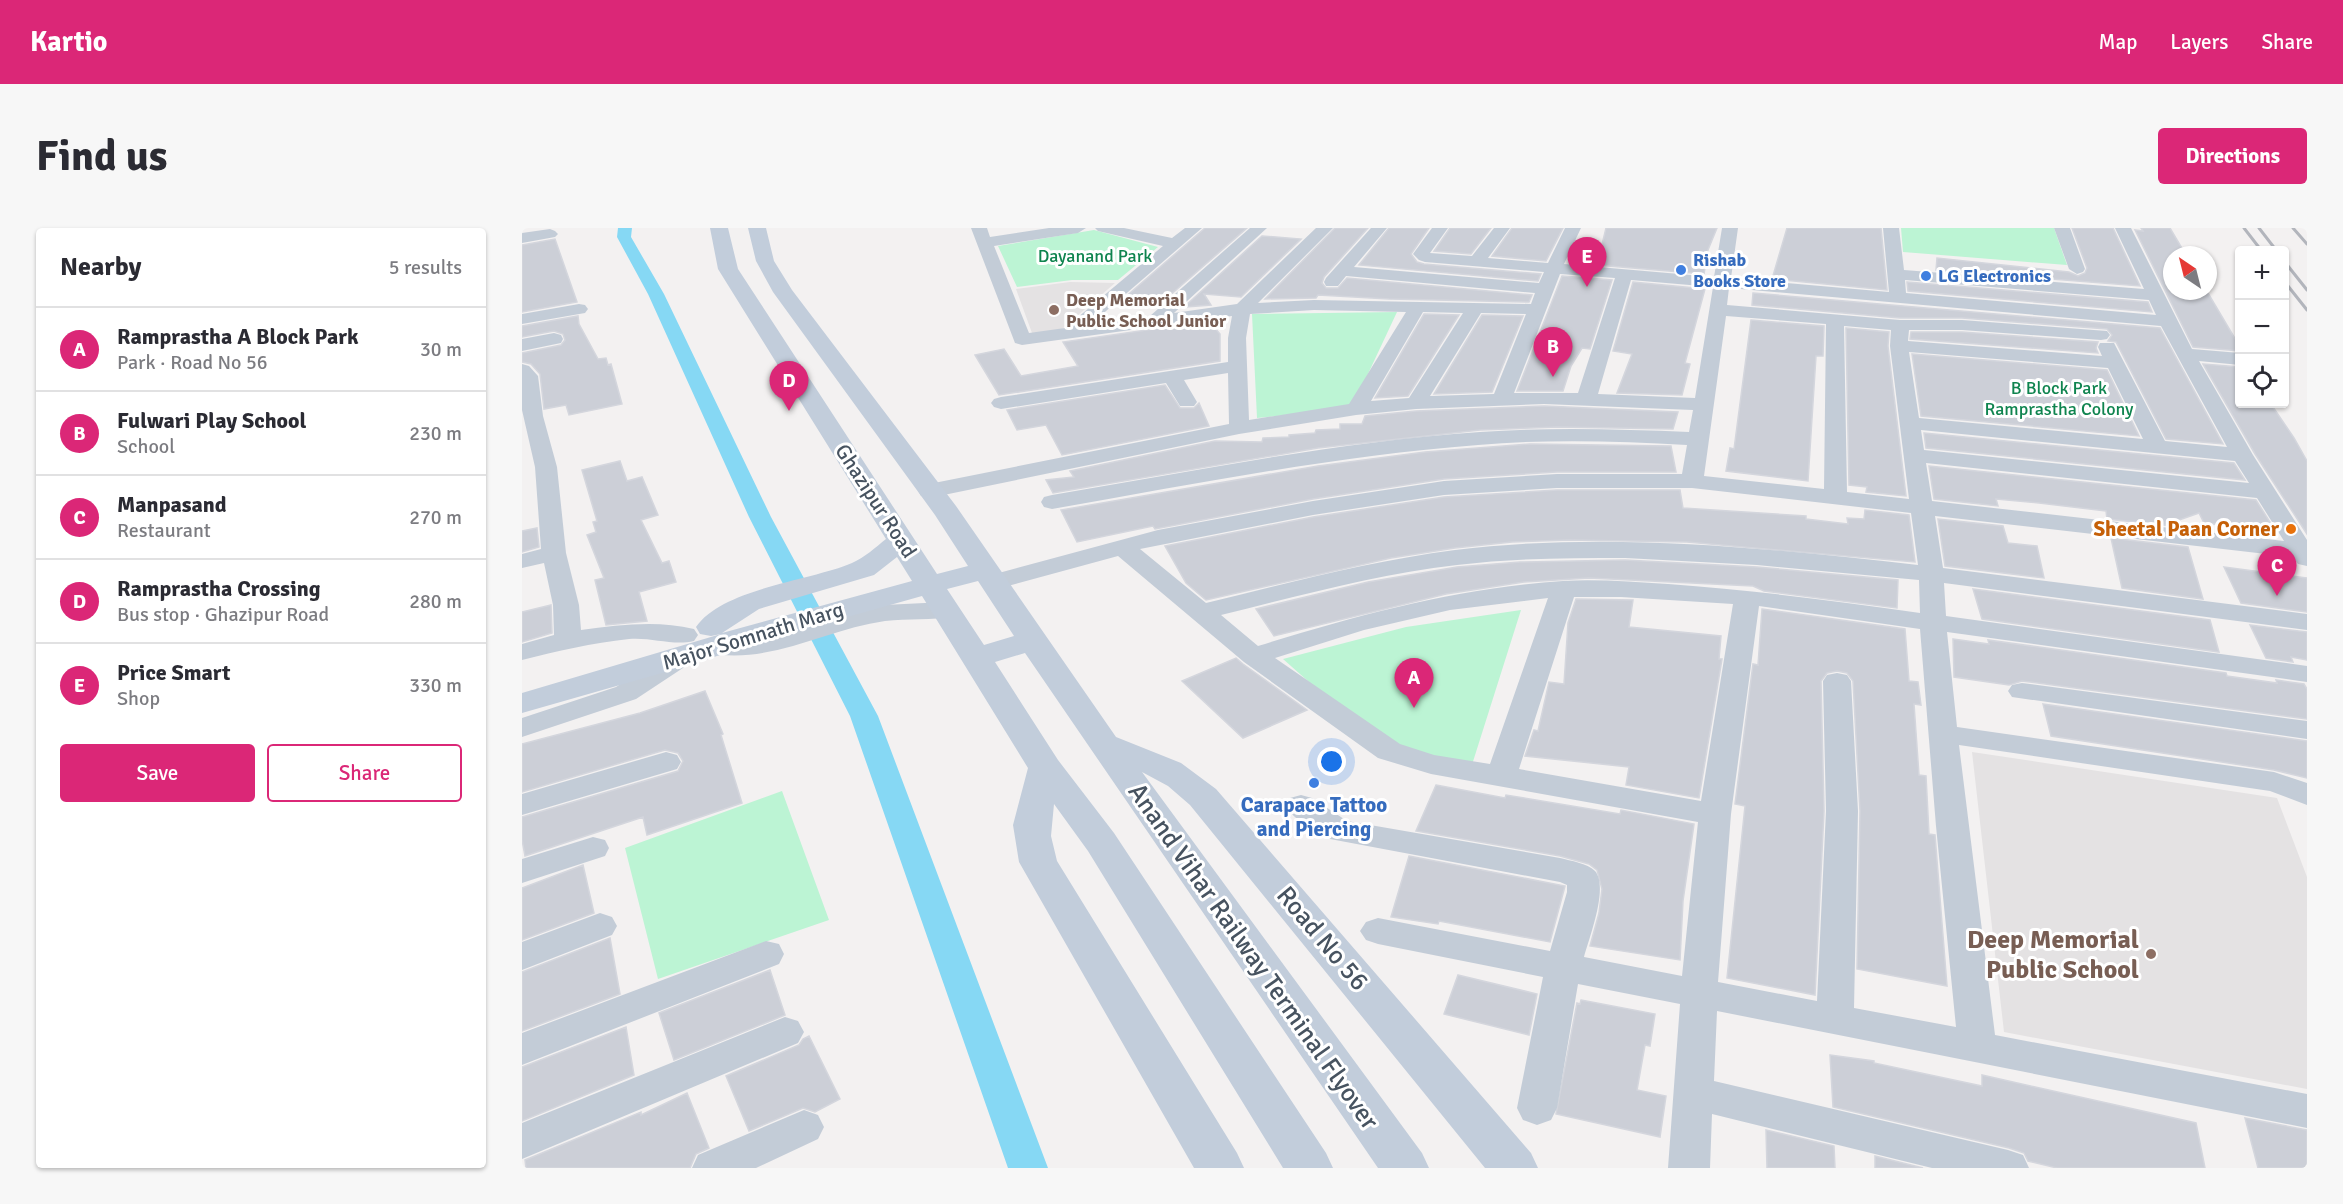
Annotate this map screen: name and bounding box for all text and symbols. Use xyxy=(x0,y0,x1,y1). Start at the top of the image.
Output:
text: Kartio xyxy=(30,25,107,59)
text: Map xyxy=(2099,29,2137,55)
text: Layers xyxy=(2170,29,2228,55)
text: Share xyxy=(2261,29,2313,55)
button: Directions xyxy=(2158,128,2307,184)
text: Find us xyxy=(36,131,167,182)
pin: E xyxy=(1568,238,1606,287)
park label: Dayanand Park xyxy=(1038,245,1152,267)
north arrow xyxy=(2163,246,2217,300)
map controls xyxy=(2235,246,2289,408)
button: + xyxy=(2235,246,2289,300)
place label: Rishab Books Store xyxy=(1693,249,1786,292)
text: Nearby xyxy=(60,251,141,283)
text: 5 results xyxy=(389,255,462,280)
marker: Rishab Books Store xyxy=(1674,263,1688,277)
place label: LG Electronics xyxy=(1938,265,2051,287)
marker: LG Electronics xyxy=(1919,269,1933,283)
place label: Deep Memorial Public School Junior xyxy=(1066,289,1227,332)
button: − xyxy=(2235,300,2289,354)
marker: Deep Memorial Public School Junior xyxy=(1047,303,1061,317)
text: Ramprastha A Block Park xyxy=(117,323,359,350)
pin: B xyxy=(1534,328,1572,377)
text: A xyxy=(73,337,86,362)
text: 30 m xyxy=(420,337,462,362)
text: Park · Road No 56 xyxy=(117,350,268,375)
button: locate xyxy=(2235,354,2289,408)
pin: D xyxy=(770,362,808,411)
park label: B Block Park Ramprastha Colony xyxy=(1985,377,2134,420)
text: Fulwari Play School xyxy=(117,407,306,434)
text: B xyxy=(73,421,86,446)
text: 230 m xyxy=(409,421,462,446)
text: School xyxy=(117,434,175,459)
street label: Ghazipur Road xyxy=(830,439,922,563)
text: Manpasand xyxy=(117,491,227,518)
text: C xyxy=(73,505,86,530)
text: 270 m xyxy=(409,505,462,530)
place label: Sheetal Paan Corner xyxy=(2093,516,2280,542)
text: Restaurant xyxy=(117,518,211,543)
marker: Sheetal Paan Corner xyxy=(2284,522,2298,536)
pin: C xyxy=(2258,546,2296,596)
text: Ramprastha Crossing xyxy=(117,575,321,602)
text: D xyxy=(73,589,86,614)
text: 280 m xyxy=(409,589,462,614)
street label: Major Somnath Marg xyxy=(660,596,846,676)
text: Bus stop · Ghazipur Road xyxy=(117,602,329,627)
pin: A xyxy=(1394,658,1434,708)
text: Price Smart xyxy=(117,659,231,686)
text: E xyxy=(74,673,85,698)
text: 330 m xyxy=(409,673,462,698)
text: Shop xyxy=(117,686,160,711)
button: Save xyxy=(60,744,255,802)
button: Share xyxy=(267,744,462,802)
your location xyxy=(1317,747,1346,776)
marker: Carapace Tattoo and Piercing xyxy=(1307,776,1321,790)
street label: Anand Vihar Railway Terminal Flyover xyxy=(1121,777,1386,1136)
place label: Carapace Tattoo and Piercing xyxy=(1241,792,1387,842)
street label: Road No 56 xyxy=(1269,880,1375,997)
place label: Deep Memorial Public School xyxy=(1967,924,2139,986)
marker: Deep Memorial Public School xyxy=(2144,947,2158,961)

